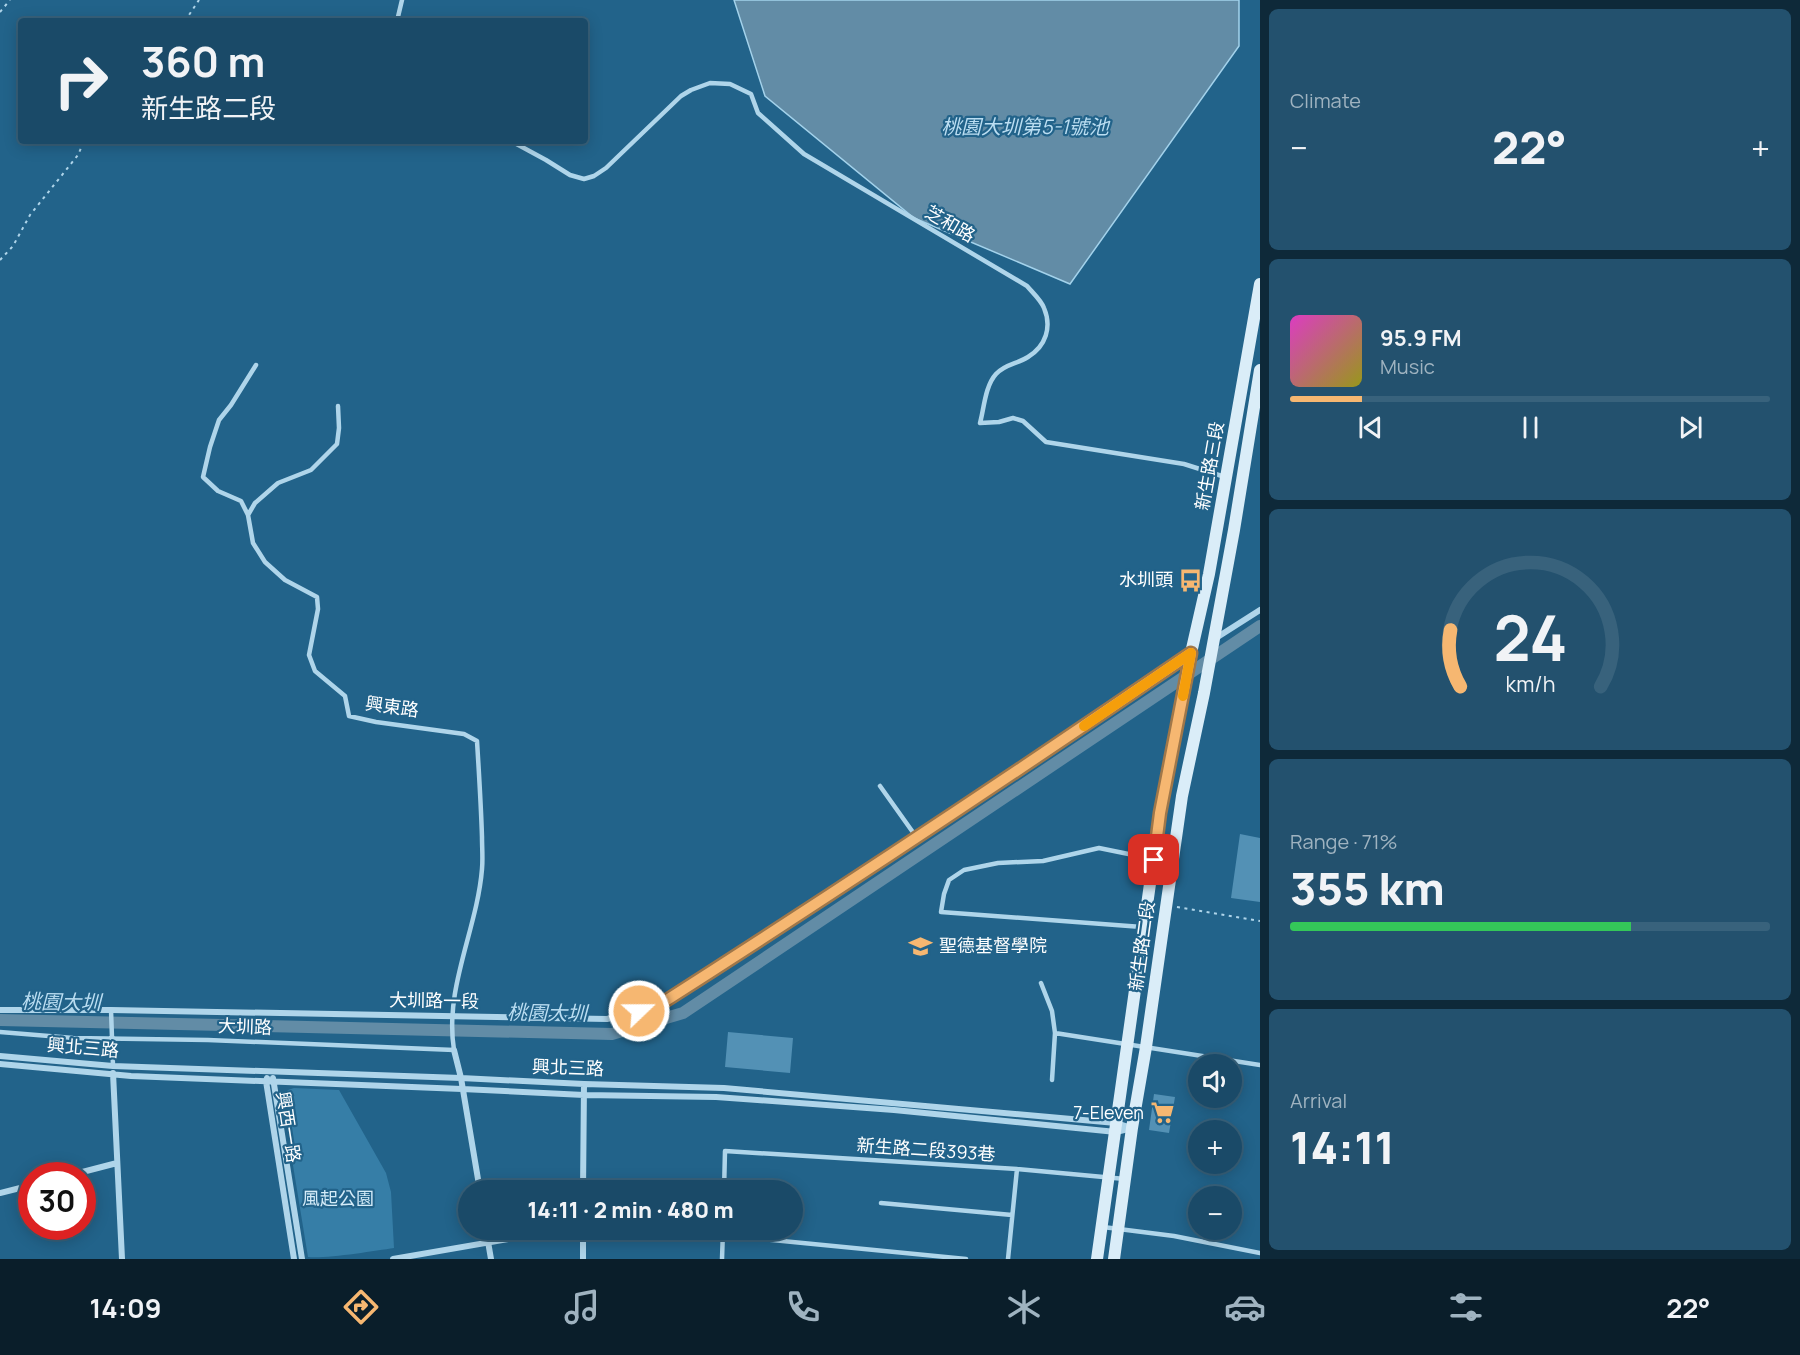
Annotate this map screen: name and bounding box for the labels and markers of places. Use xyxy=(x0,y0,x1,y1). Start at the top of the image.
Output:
place label: 水圳頭 xyxy=(1119,567,1173,591)
bus stop icon: 水圳頭 xyxy=(1178,567,1204,593)
pin xyxy=(1128,834,1179,885)
school or university icon: 聖德基督學院 xyxy=(908,933,934,959)
place label: 聖德基督學院 xyxy=(939,933,1047,957)
place label: 7-Eleven xyxy=(1073,1100,1144,1124)
supermarket icon: 7-Eleven xyxy=(1149,1100,1175,1126)

